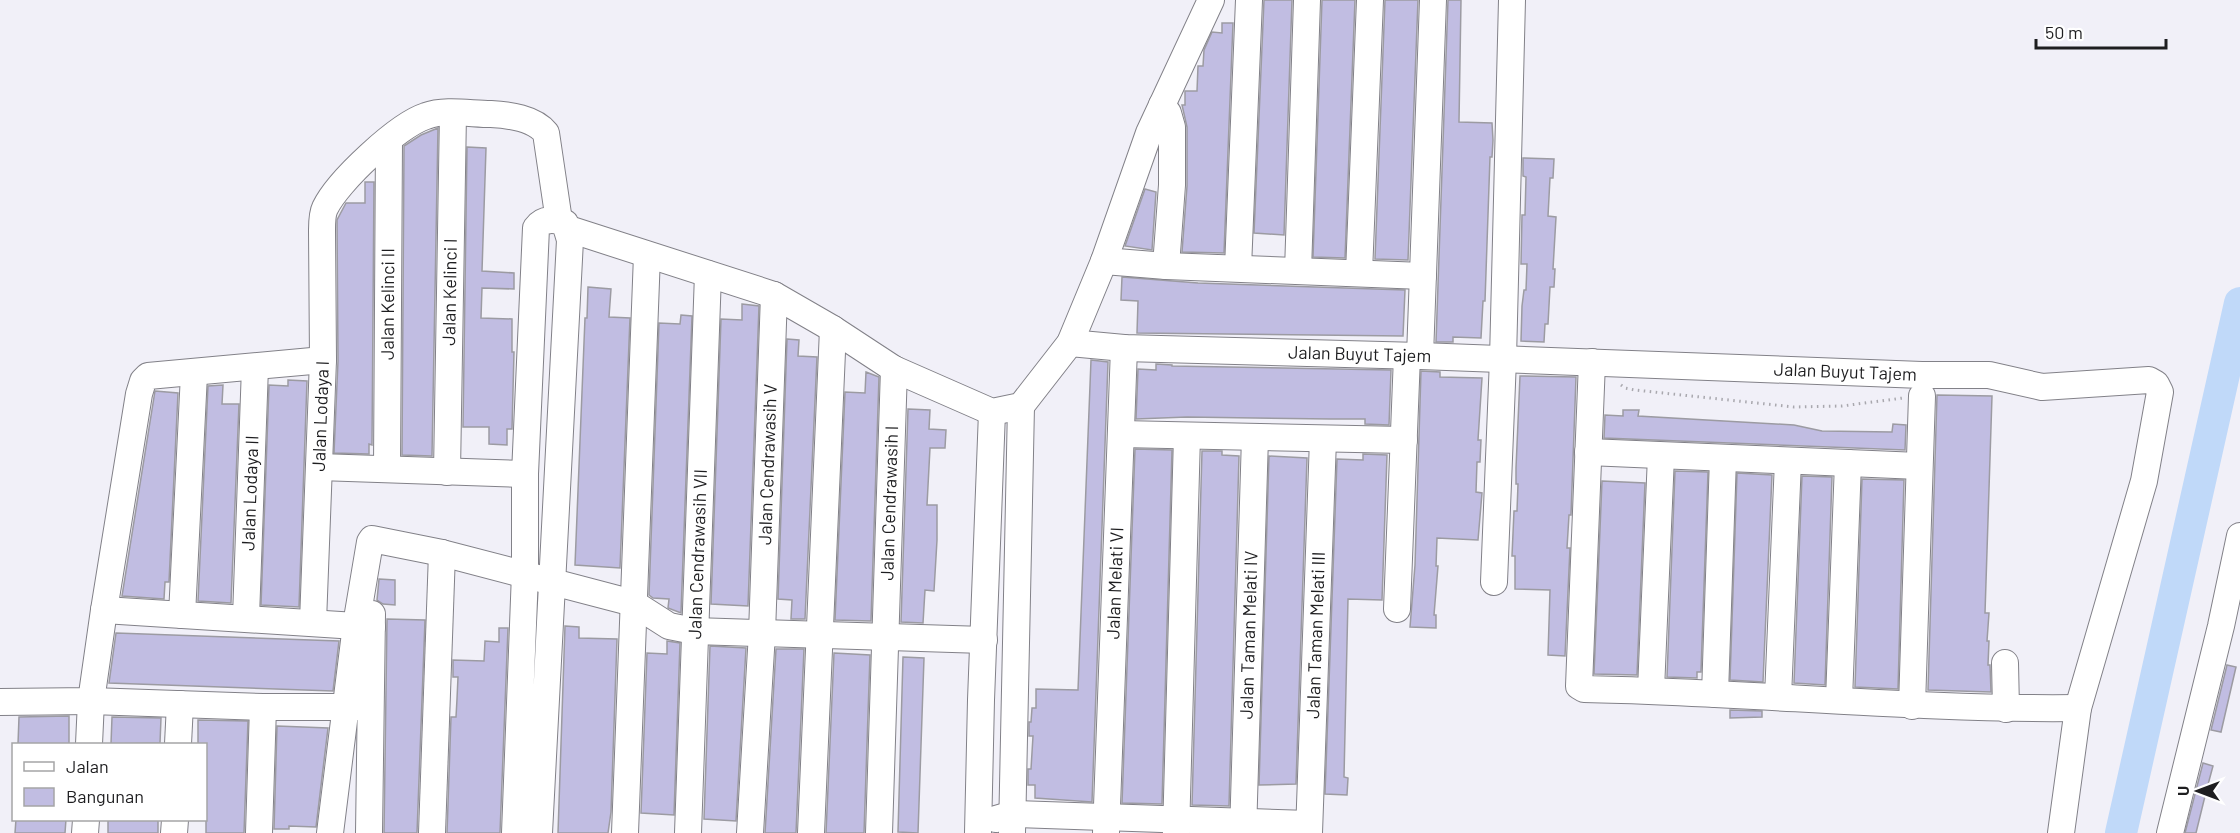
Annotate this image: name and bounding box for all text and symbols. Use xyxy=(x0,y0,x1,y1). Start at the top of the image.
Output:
scale bar xyxy=(2036,12,2166,50)
text: 50 m xyxy=(2045,21,2083,43)
street label: Jalan Kelinci I xyxy=(437,238,461,346)
street label: Jalan Kelinci II xyxy=(376,248,398,360)
street label: Jalan Buyut Tajem xyxy=(1288,340,1432,366)
street label: Jalan Buyut Tajem xyxy=(1773,357,1917,385)
street label: Jalan Lodaya I xyxy=(307,360,333,472)
street label: Jalan Cendrawasih V xyxy=(753,383,781,545)
street label: Jalan Cendrawasih I xyxy=(875,425,902,581)
street label: Jalan Lodaya II xyxy=(236,435,263,551)
street label: Jalan Cendrawasih VII xyxy=(683,469,711,640)
street label: Jalan Melati VI xyxy=(1101,527,1127,640)
street label: Jalan Taman Melati IV xyxy=(1234,550,1262,720)
street label: Jalan Taman Melati III xyxy=(1301,551,1329,719)
legend xyxy=(12,743,207,821)
text: Jalan xyxy=(66,755,109,777)
north arrow xyxy=(2168,761,2228,821)
text: Bangunan xyxy=(66,785,144,807)
text: U xyxy=(2173,786,2192,796)

